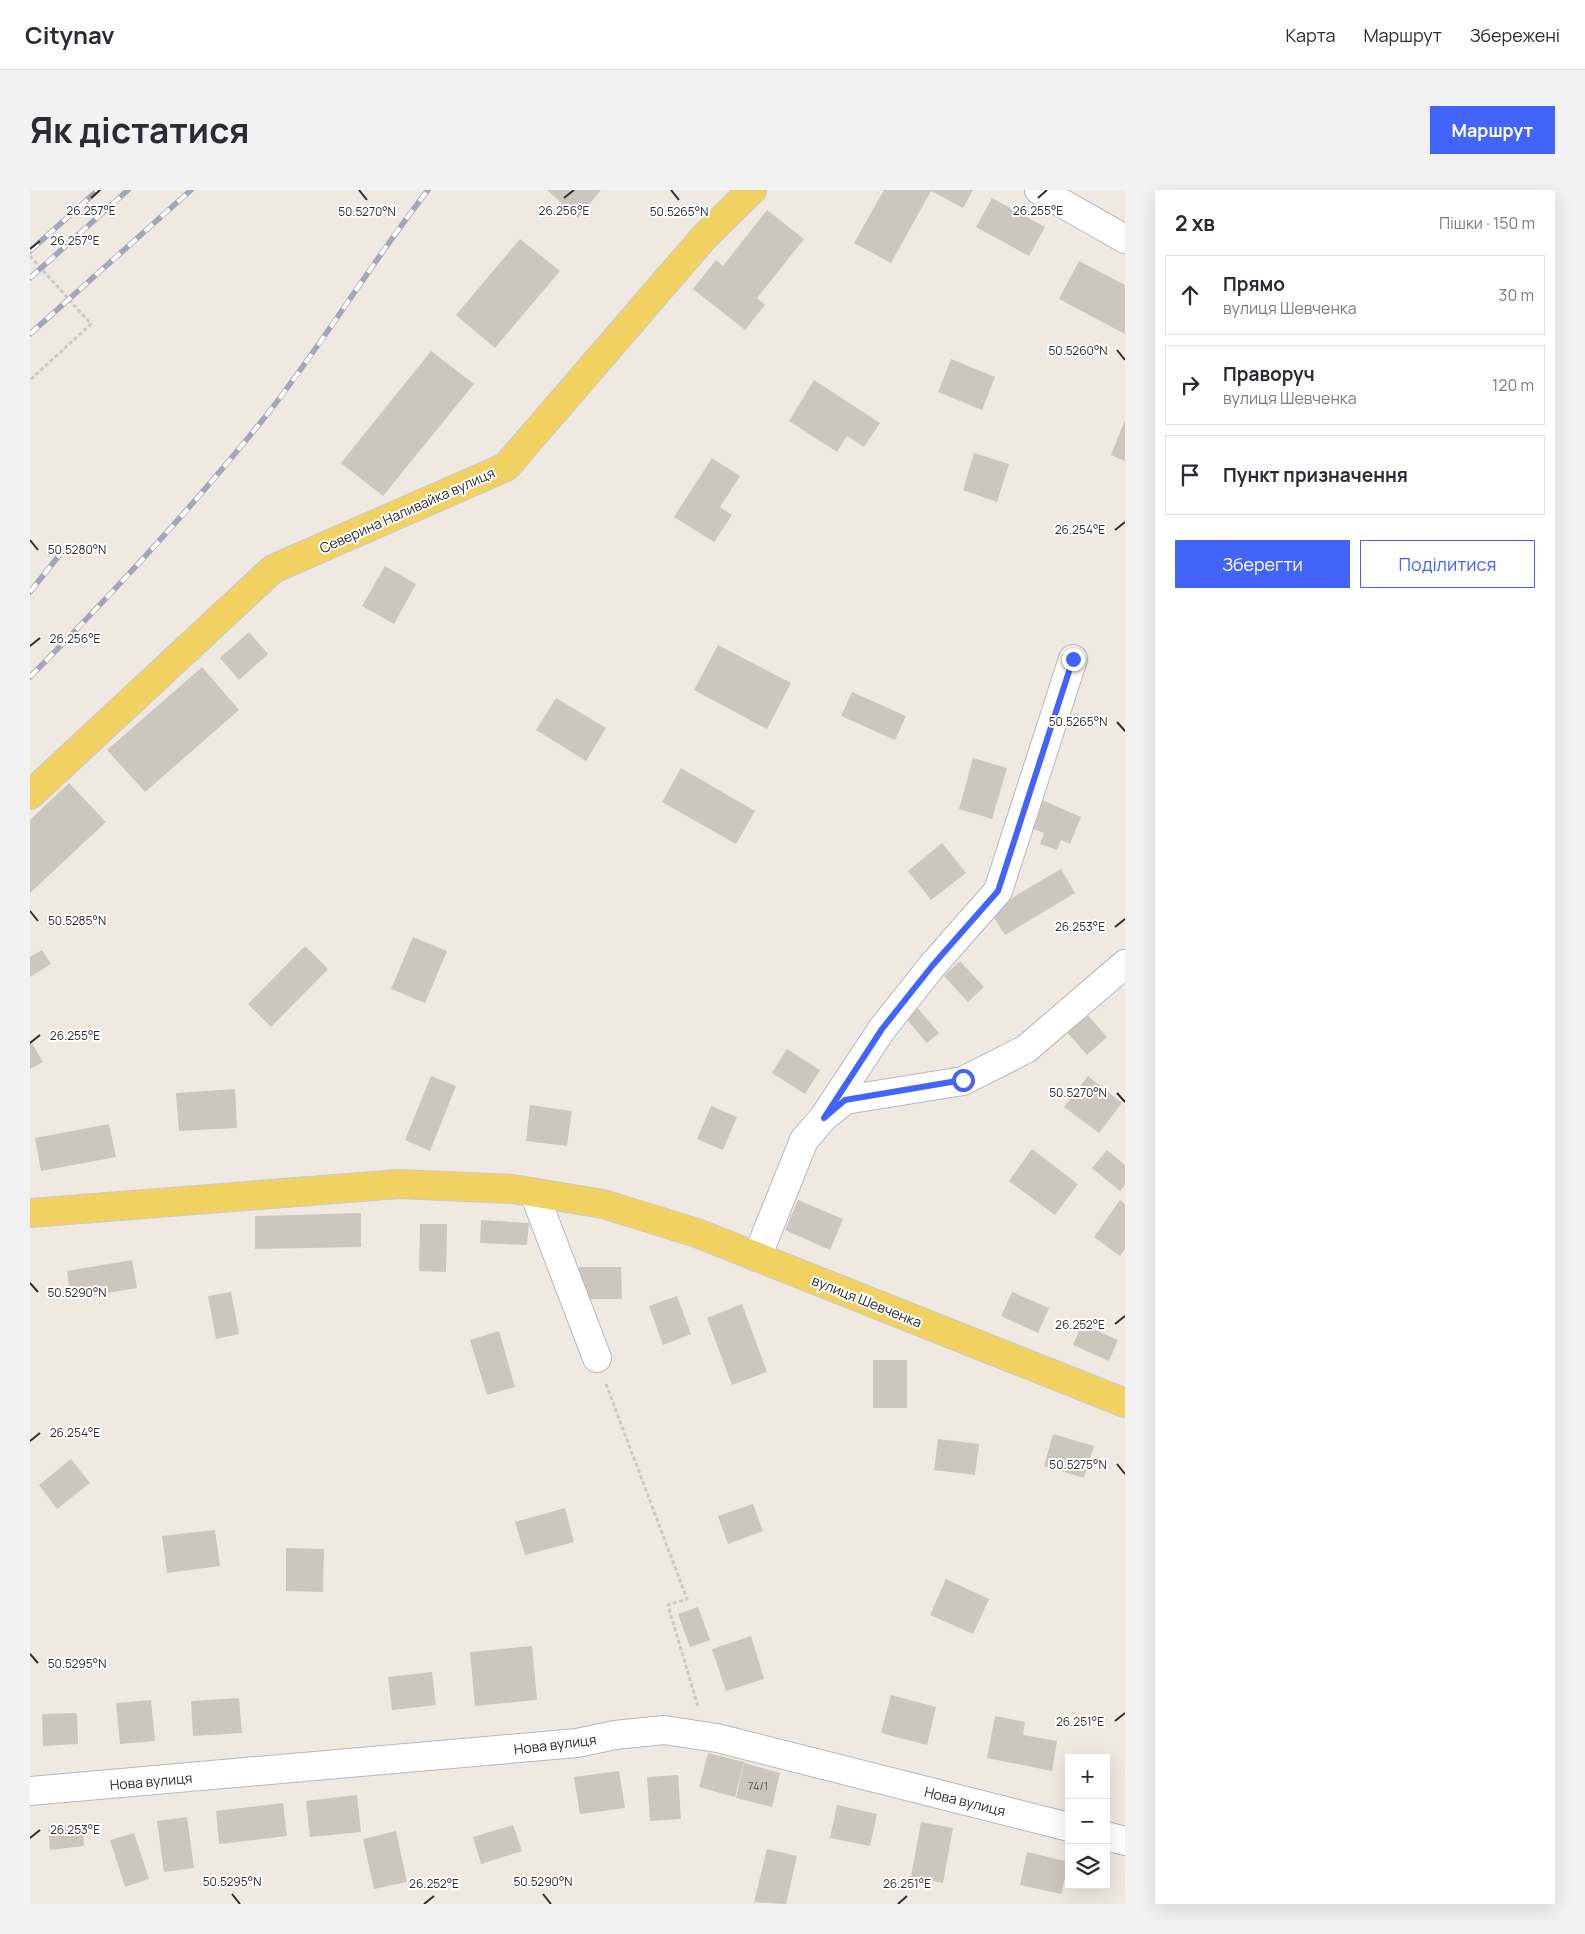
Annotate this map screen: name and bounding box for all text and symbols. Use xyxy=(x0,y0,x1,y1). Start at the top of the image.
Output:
text: Citynav xyxy=(25,18,115,51)
text: Карта xyxy=(1285,23,1335,47)
text: Маршрут xyxy=(1363,23,1442,47)
text: Збережені xyxy=(1470,23,1560,47)
text: Як дістатися xyxy=(30,106,249,154)
button: Маршрут xyxy=(1430,106,1555,154)
text: 26.257°E xyxy=(66,202,116,219)
text: 26.256°E xyxy=(539,202,590,219)
text: 26.255°E xyxy=(1013,202,1063,219)
text: 50.5270°N xyxy=(338,203,396,220)
text: 50.5265°N xyxy=(650,203,708,220)
text: 2 хв xyxy=(1175,209,1215,237)
text: Пішки · 150 m xyxy=(1439,212,1535,234)
text: 26.257°E xyxy=(50,232,100,249)
text: Прямо xyxy=(1223,271,1285,297)
icon: ahead xyxy=(1176,281,1204,309)
text: 30 m xyxy=(1499,284,1534,306)
text: вулиця Шевченка xyxy=(1223,297,1357,319)
text: 50.5260°N xyxy=(1048,342,1108,359)
text: Праворуч xyxy=(1223,361,1315,387)
icon: right xyxy=(1176,371,1204,399)
text: 120 m xyxy=(1492,374,1534,396)
text: вулиця Шевченка xyxy=(1223,387,1357,409)
icon: arrive xyxy=(1176,461,1204,489)
text: Пункт призначення xyxy=(1223,462,1408,488)
street label: Северина Наливайка вулиця xyxy=(316,463,498,557)
text: 26.254°E xyxy=(1055,521,1105,538)
button: Зберегти xyxy=(1175,540,1350,588)
button: Поділитися xyxy=(1360,540,1535,588)
text: 50.5280°N xyxy=(48,541,106,558)
text: 26.256°E xyxy=(50,630,101,647)
route end xyxy=(1062,648,1085,671)
text: 50.5265°N xyxy=(1049,713,1107,730)
text: 50.5285°N xyxy=(48,912,106,929)
text: 26.253°E xyxy=(1055,918,1105,935)
text: 26.255°E xyxy=(50,1027,100,1044)
route start xyxy=(952,1069,975,1092)
text: 50.5270°N xyxy=(1049,1084,1107,1101)
street label: вулиця Шевченка xyxy=(809,1270,925,1332)
text: 50.5290°N xyxy=(47,1284,107,1301)
text: 26.252°E xyxy=(1055,1316,1105,1333)
text: 26.254°E xyxy=(50,1424,100,1441)
text: 50.5275°N xyxy=(1049,1456,1107,1473)
text: 50.5295°N xyxy=(48,1655,106,1672)
text: 26.251°E xyxy=(1056,1713,1104,1730)
street label: Нова вулиця xyxy=(513,1730,597,1758)
map controls xyxy=(1065,1754,1110,1889)
button: + xyxy=(1065,1754,1110,1799)
street label: Нова вулиця xyxy=(109,1768,193,1794)
house number: 74/1 xyxy=(748,1778,768,1793)
street label: Нова вулиця xyxy=(922,1782,1008,1820)
button: − xyxy=(1065,1799,1110,1844)
text: 26.253°E xyxy=(50,1821,100,1838)
button: layers xyxy=(1065,1844,1110,1889)
text: 50.5295°N xyxy=(203,1873,261,1890)
text: 50.5290°N xyxy=(513,1873,573,1890)
text: 26.252°E xyxy=(409,1875,459,1892)
text: 26.251°E xyxy=(883,1875,931,1892)

